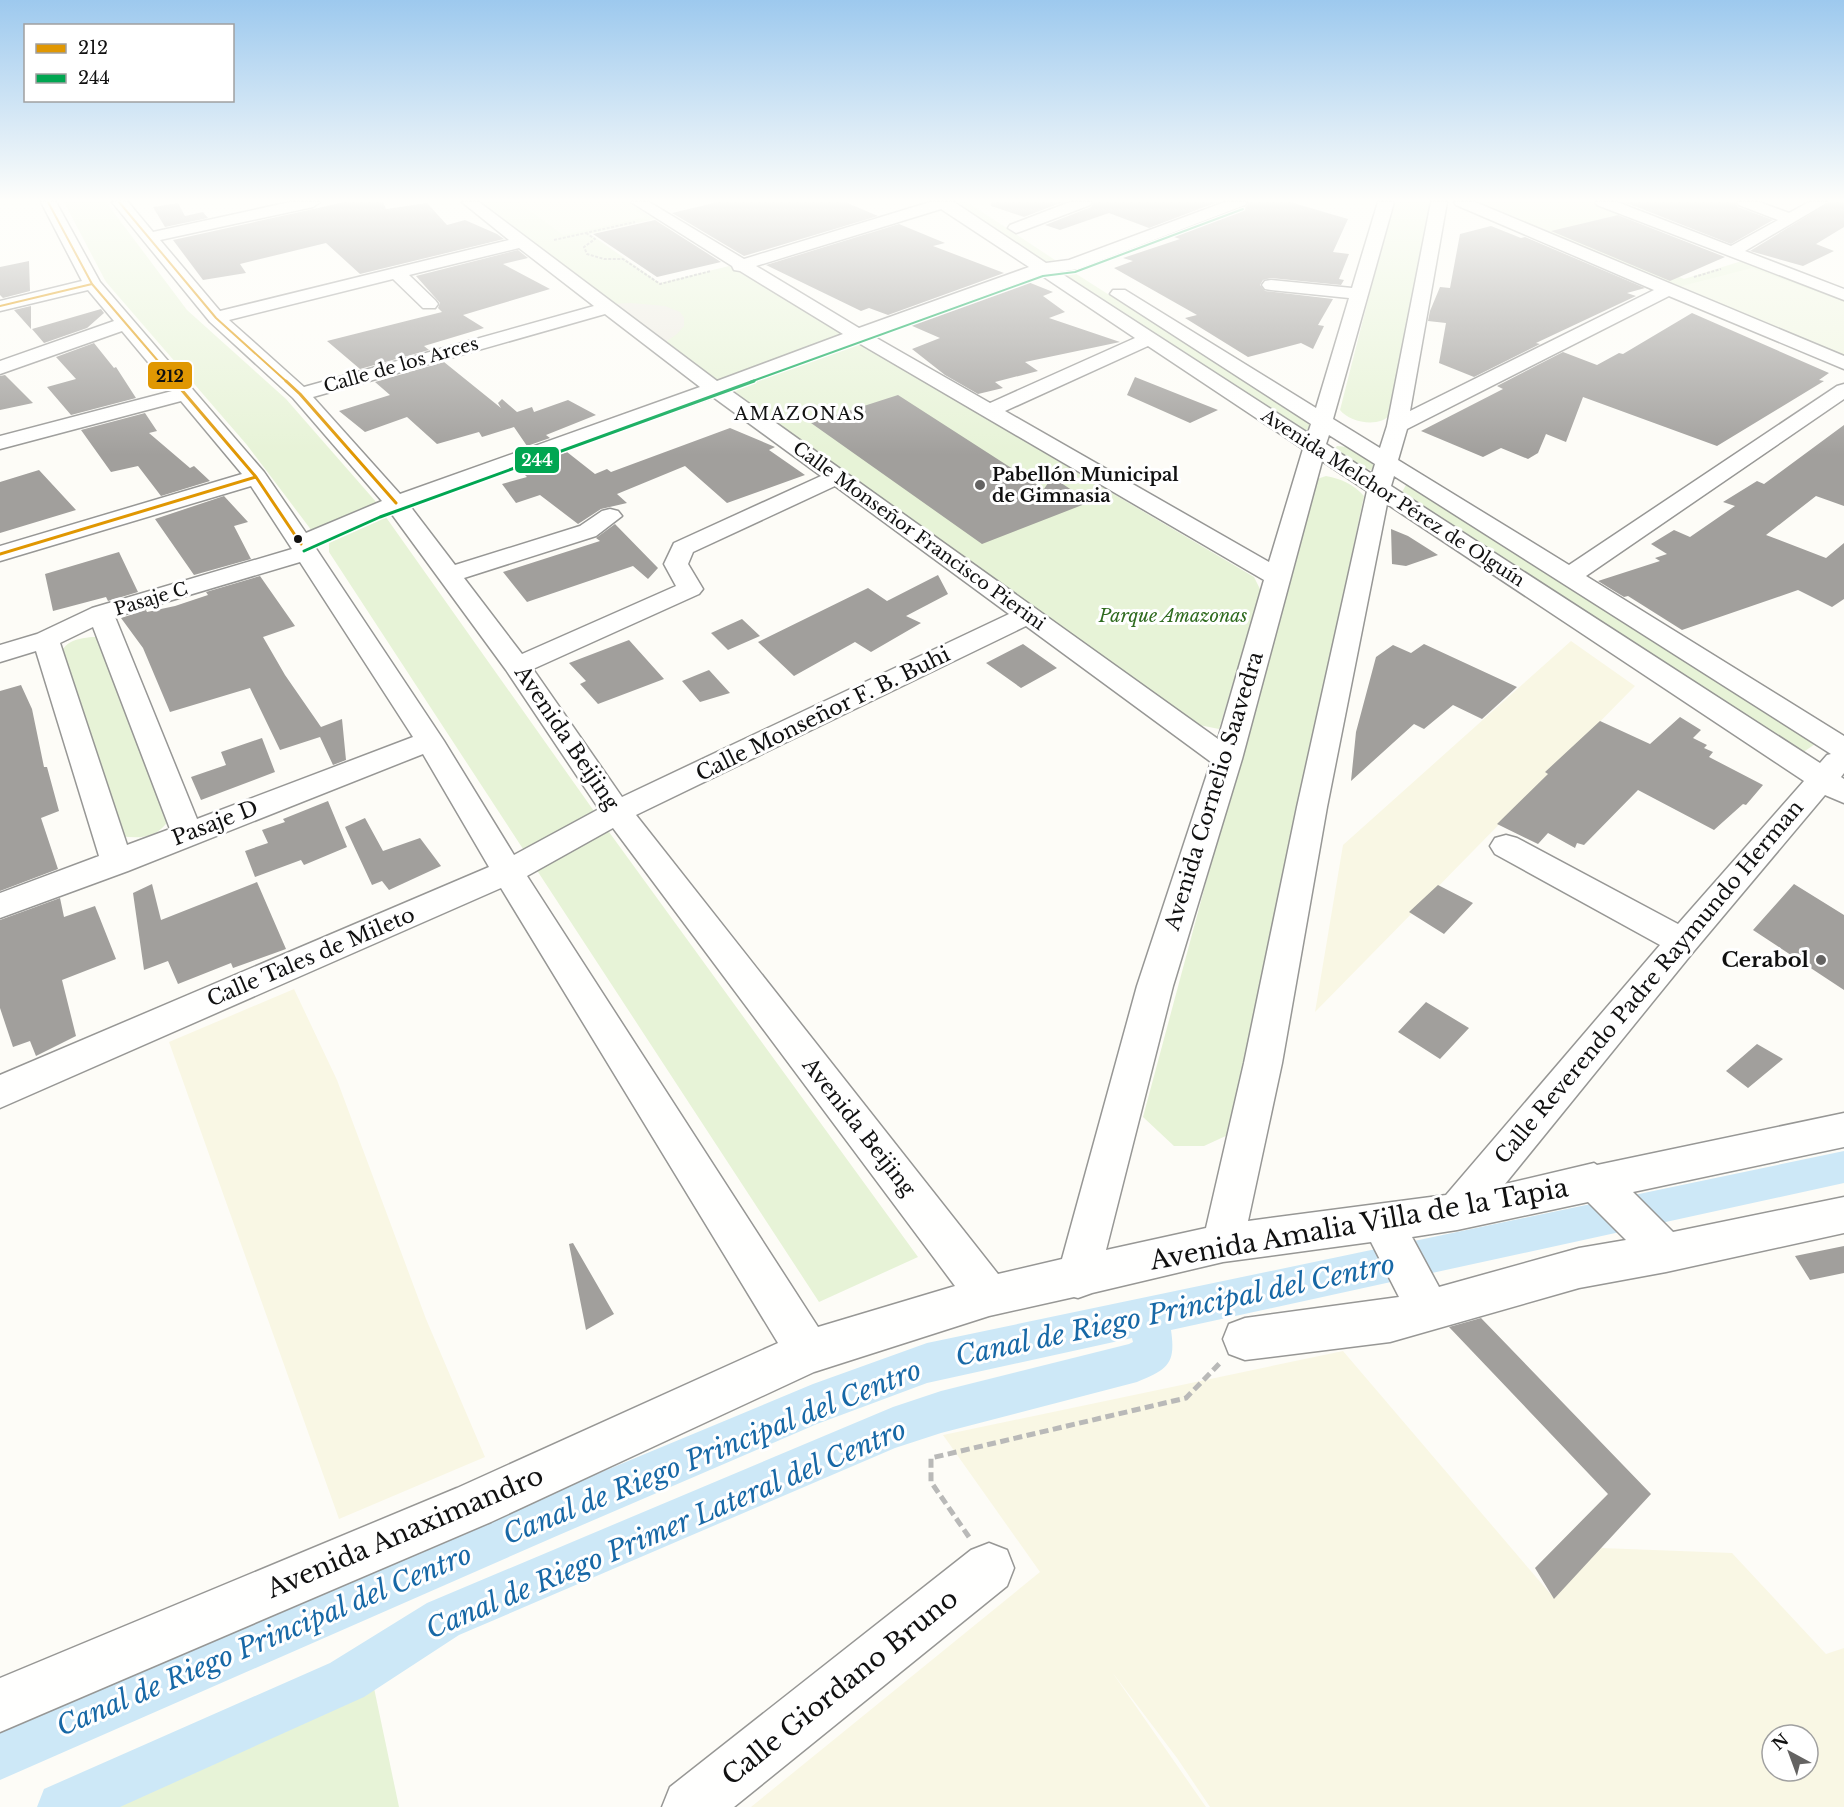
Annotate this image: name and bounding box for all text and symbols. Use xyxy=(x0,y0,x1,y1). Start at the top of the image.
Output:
legend xyxy=(24,24,234,102)
text: 212 xyxy=(78,37,108,59)
text: 244 xyxy=(78,67,110,89)
street label: Calle de los Arces xyxy=(321,332,481,398)
line badge: 212 xyxy=(147,361,193,390)
text: 212 xyxy=(156,366,184,386)
district label: AMAZONAS xyxy=(733,403,866,425)
street label: Avenida Melchor Pérez de Olguín xyxy=(1256,404,1529,592)
street label: Calle Monseñor Francisco Pierini xyxy=(789,437,1049,635)
line badge: 244 xyxy=(514,446,560,474)
text: 244 xyxy=(521,450,553,470)
place label: Pabellón Municipal de Gimnasia xyxy=(992,464,1179,507)
marker: Pabellón Municipal de Gimnasia xyxy=(973,478,987,492)
unlabelled marker xyxy=(292,533,304,545)
street label: Pasaje C xyxy=(112,577,190,621)
park label: Parque Amazonas xyxy=(1098,605,1247,627)
street label: Calle Monseñor F. B. Buhi xyxy=(692,641,954,787)
street label: Avenida Cornelio Saavedra xyxy=(1159,648,1269,934)
street label: Avenida Beijing xyxy=(509,660,625,815)
street label: Pasaje D xyxy=(168,795,262,851)
street label: Calle Reverendo Padre Raymundo Herman xyxy=(1489,795,1809,1169)
street label: Calle Tales de Mileto xyxy=(203,901,419,1013)
place label: Cerabol xyxy=(1721,947,1810,973)
marker: Cerabol xyxy=(1814,953,1828,967)
street label: Avenida Beijing xyxy=(796,1052,921,1202)
street label: Avenida Amalia Villa de la Tapia xyxy=(1146,1171,1571,1277)
water label: Canal de Riego Principal del Centro xyxy=(952,1247,1398,1373)
water label: Canal de Riego Principal del Centro xyxy=(498,1353,926,1551)
water label: Canal de Riego Primer Lateral del Centro xyxy=(421,1413,911,1645)
street label: Avenida Anaximandro xyxy=(261,1459,548,1605)
water label: Canal de Riego Principal del Centro xyxy=(51,1537,477,1743)
street label: Calle Giordano Bruno xyxy=(716,1582,964,1792)
north arrow xyxy=(1760,1723,1820,1783)
text: N xyxy=(1768,1729,1792,1754)

